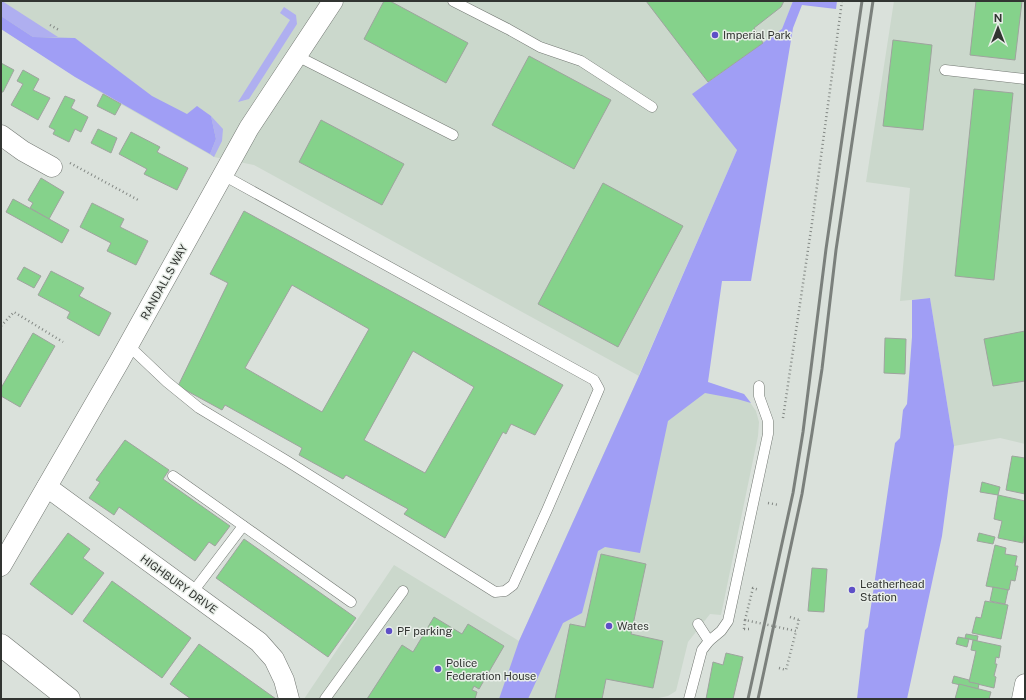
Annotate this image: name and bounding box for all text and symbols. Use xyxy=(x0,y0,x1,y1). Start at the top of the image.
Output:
north arrow xyxy=(978,8,1018,48)
text: N xyxy=(994,12,1002,24)
place label: Imperial Park xyxy=(723,29,791,41)
marker: Imperial Park xyxy=(710,30,720,40)
street label: RANDALLS WAY xyxy=(138,242,190,322)
street label: HIGHBURY DRIVE xyxy=(138,552,220,616)
place label: Leatherhead Station xyxy=(860,578,924,603)
marker: Leatherhead Station xyxy=(847,585,857,595)
place label: Wates xyxy=(617,620,649,632)
marker: Wates xyxy=(604,621,614,631)
place label: PF parking xyxy=(397,625,452,637)
marker: PF parking xyxy=(384,626,394,636)
place label: Police Federation House xyxy=(446,657,536,682)
marker: Police Federation House xyxy=(433,664,443,674)

